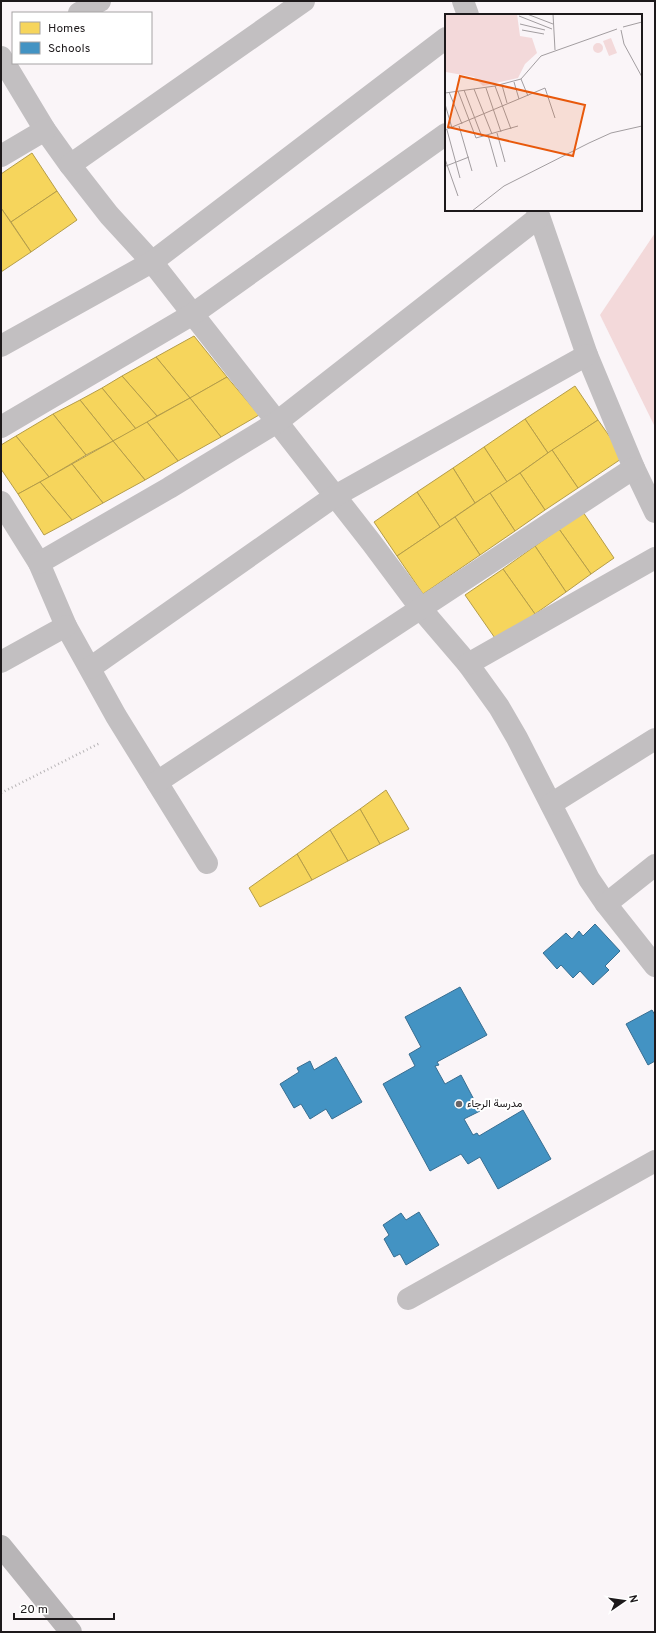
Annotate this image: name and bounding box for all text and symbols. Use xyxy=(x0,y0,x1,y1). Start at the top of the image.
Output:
legend xyxy=(12,12,152,64)
inset map xyxy=(445,14,642,211)
text: Homes xyxy=(48,21,85,37)
text: Schools xyxy=(48,41,90,57)
place label: مدرسة الرجاء xyxy=(467,1097,523,1111)
marker: مدرسة الرجاء xyxy=(454,1099,464,1109)
north arrow xyxy=(604,1581,644,1621)
text: N xyxy=(625,1594,640,1604)
scale bar xyxy=(14,1595,114,1621)
text: 20 m xyxy=(20,1602,48,1618)

